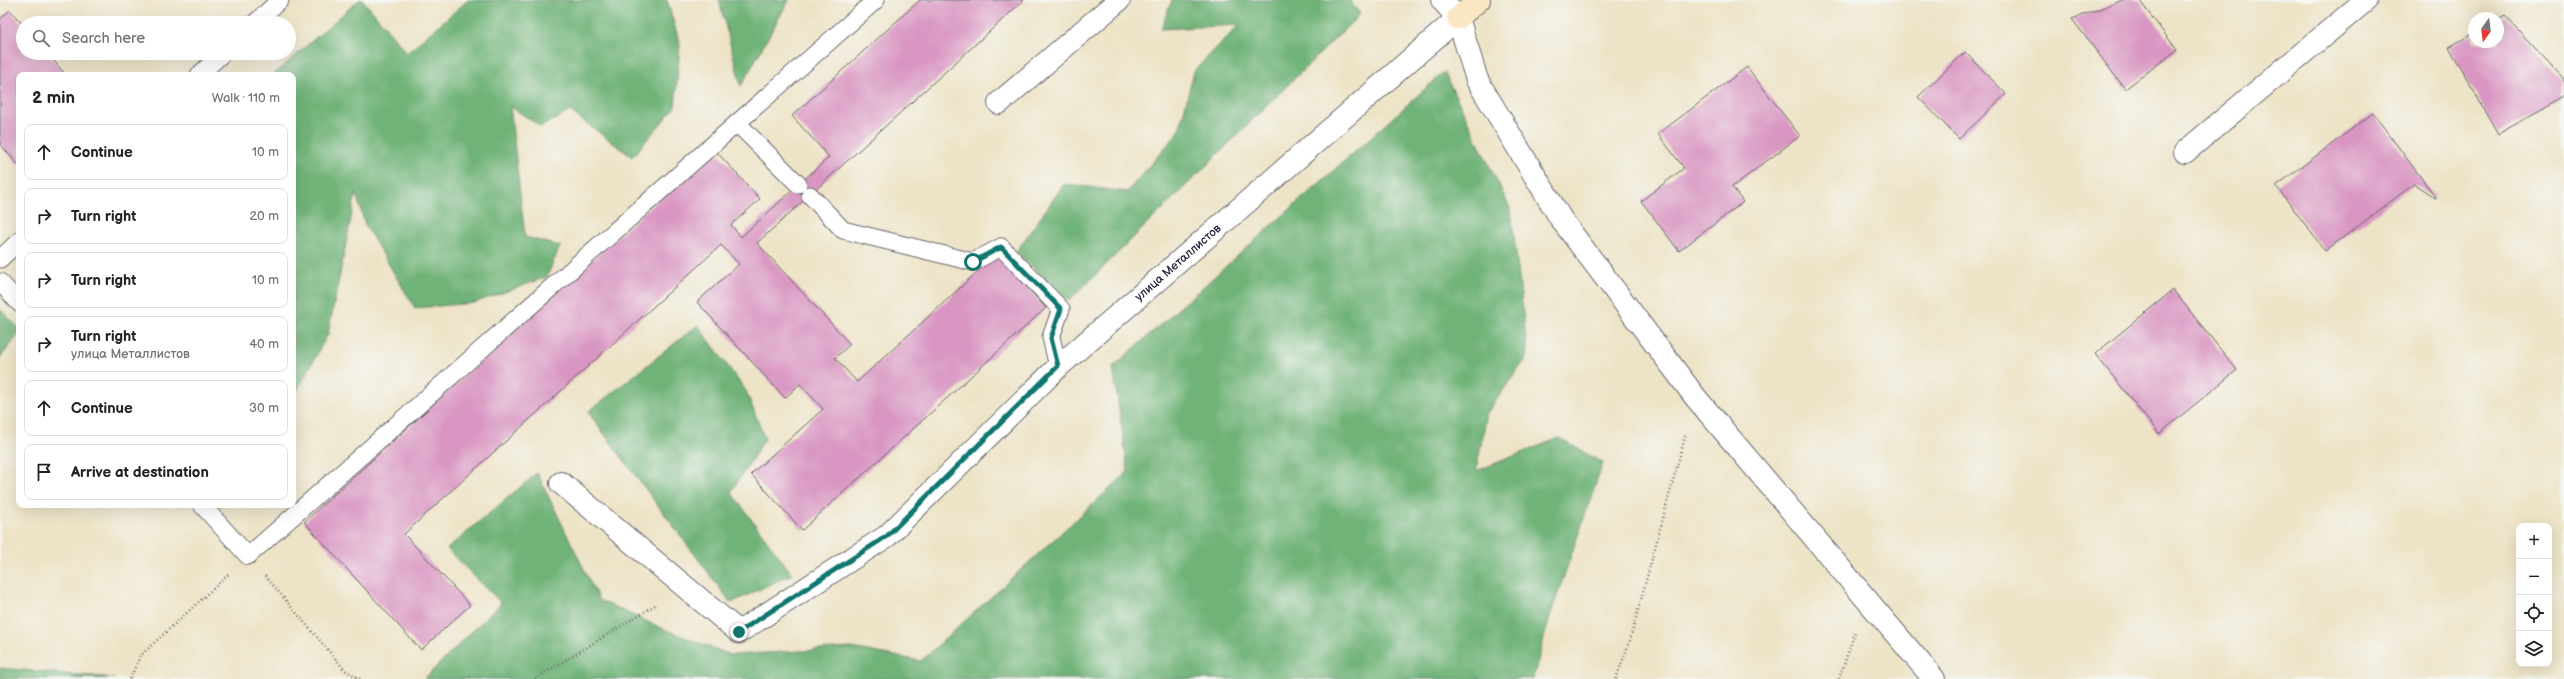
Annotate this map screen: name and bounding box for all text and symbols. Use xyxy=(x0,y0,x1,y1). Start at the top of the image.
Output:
north arrow xyxy=(2468,12,2504,48)
search box xyxy=(16,16,296,60)
icon: search xyxy=(30,27,52,49)
text: Search here xyxy=(62,29,145,48)
text: 2 min xyxy=(32,88,75,108)
text: Walk · 110 m xyxy=(212,90,280,106)
icon: ahead xyxy=(33,141,55,163)
text: Continue xyxy=(71,143,133,162)
text: 10 m xyxy=(252,144,279,160)
icon: right xyxy=(33,205,55,227)
text: Turn right xyxy=(71,207,136,226)
text: 20 m xyxy=(249,208,279,224)
street label: улица Металлистов xyxy=(1132,220,1225,304)
route start xyxy=(964,253,982,271)
icon: right xyxy=(33,269,55,291)
text: Turn right xyxy=(71,271,136,290)
text: 10 m xyxy=(252,272,279,288)
text: Turn right xyxy=(71,327,136,346)
icon: right xyxy=(33,333,55,355)
text: 40 m xyxy=(249,336,279,352)
text: улица Металлистов xyxy=(71,346,190,362)
icon: ahead xyxy=(33,397,55,419)
text: Continue xyxy=(71,399,133,418)
text: 30 m xyxy=(249,400,279,416)
icon: arrive xyxy=(33,461,55,483)
text: Arrive at destination xyxy=(71,463,209,482)
map controls xyxy=(2516,523,2552,667)
button: + xyxy=(2516,523,2552,559)
button: − xyxy=(2516,559,2552,595)
button: locate xyxy=(2516,595,2552,631)
route end xyxy=(730,623,748,641)
button: layers xyxy=(2516,631,2552,667)

